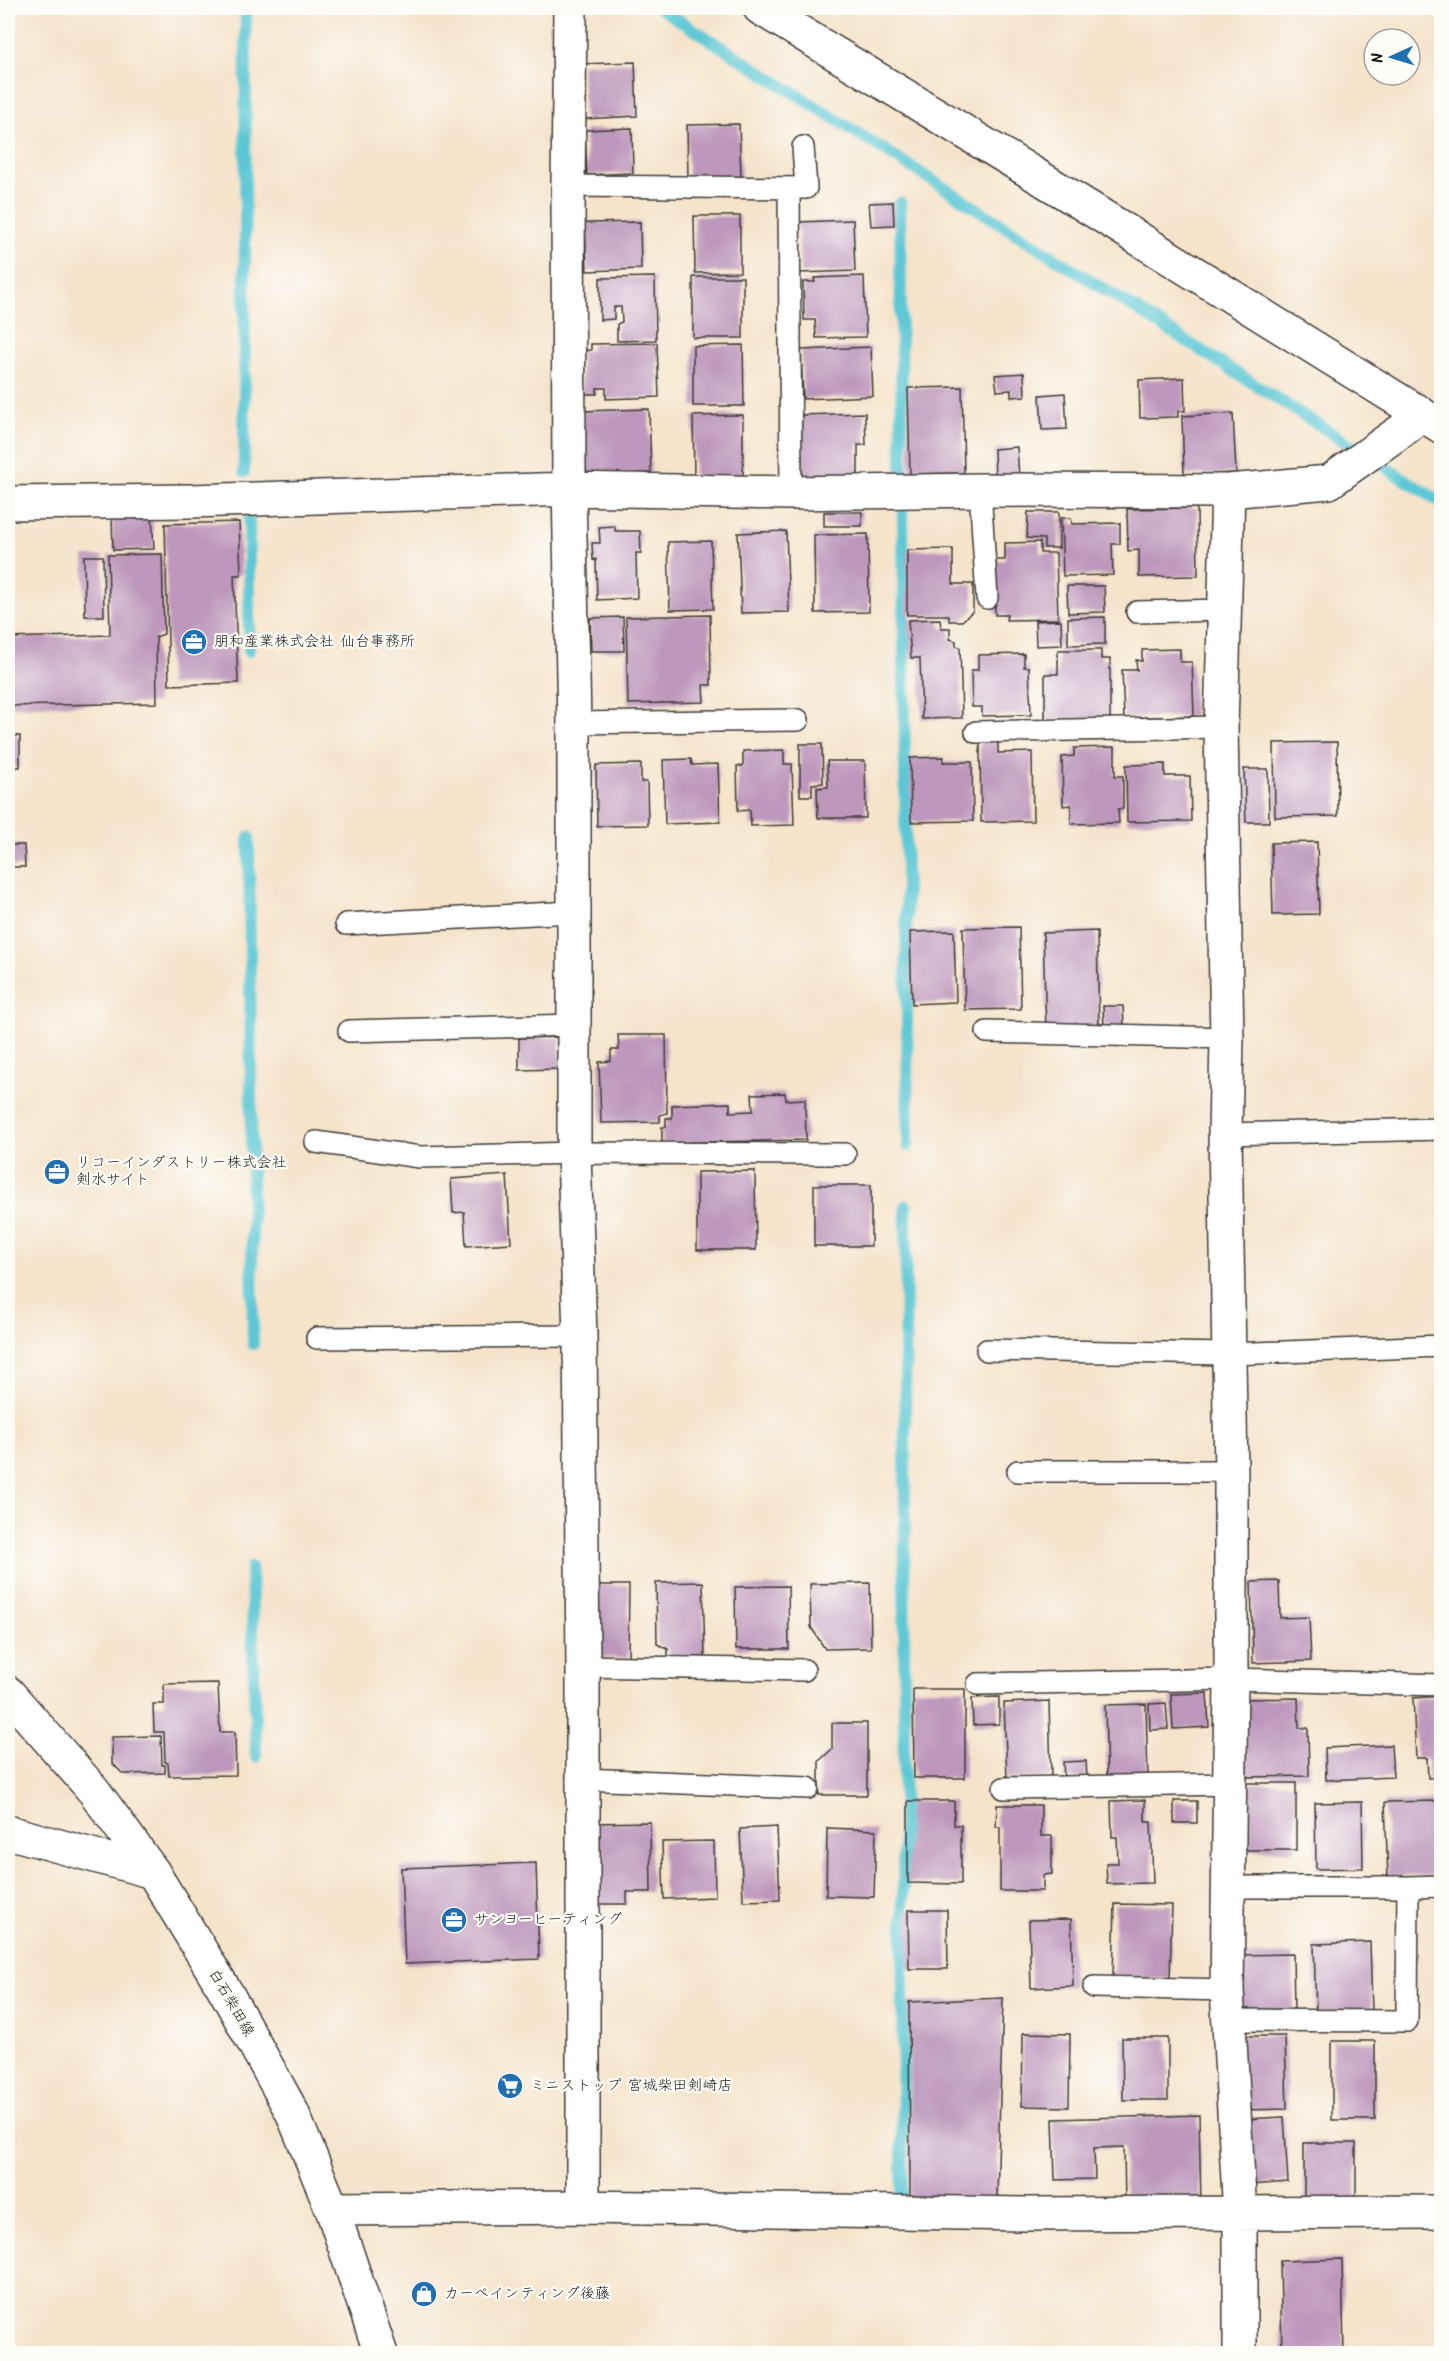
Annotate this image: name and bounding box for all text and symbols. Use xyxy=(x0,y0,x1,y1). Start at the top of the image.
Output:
north arrow xyxy=(1362,27,1422,87)
text: N xyxy=(1366,52,1391,64)
office icon: 朋和産業株式会社 仙台事務所 xyxy=(179,627,209,657)
place label: 朋和産業株式会社 仙台事務所 xyxy=(214,630,415,654)
place label: リコーインダストリー株式会社 剣水サイト xyxy=(76,1151,287,1192)
office icon: リコーインダストリー株式会社 剣水サイト xyxy=(42,1157,72,1187)
office icon: サンヨーヒーティング xyxy=(439,1905,469,1935)
place label: サンヨーヒーティング xyxy=(474,1908,622,1932)
street label: 白石柴田線 xyxy=(202,1965,260,2041)
supermarket icon: ミニストップ 宮城柴田剣崎店 xyxy=(495,2071,525,2101)
place label: ミニストップ 宮城柴田剣崎店 xyxy=(530,2074,733,2098)
shop icon: カーペインティング後藤 xyxy=(409,2279,439,2309)
place label: カーペインティング後藤 xyxy=(444,2282,610,2306)

